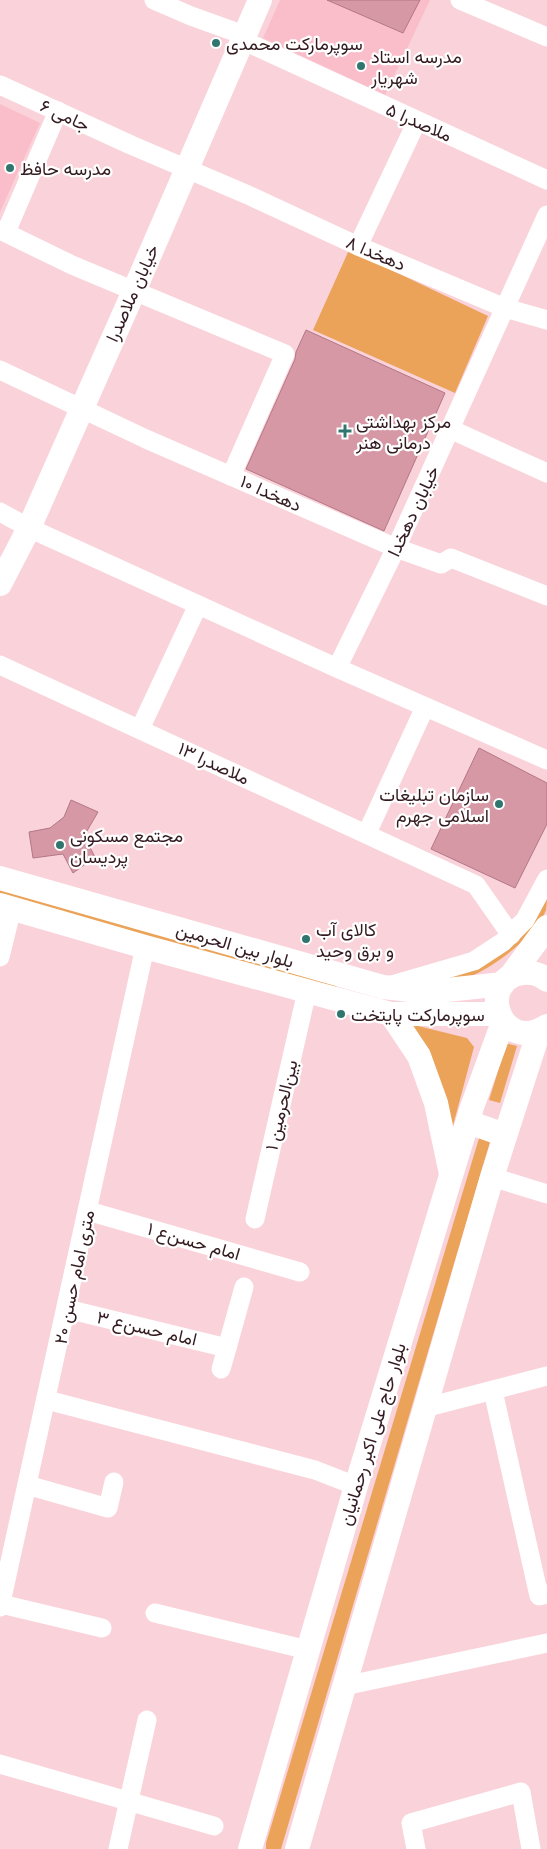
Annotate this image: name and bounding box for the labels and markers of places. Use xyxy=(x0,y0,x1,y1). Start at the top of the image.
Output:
place label: سوپرمارکت محمدی xyxy=(226,31,363,56)
marker: سوپرمارکت محمدی xyxy=(210,37,222,49)
place label: مدرسه استاد شهریار xyxy=(370,44,462,90)
marker: مدرسه استاد شهریار xyxy=(355,60,367,72)
place label: مدرسه حافظ xyxy=(20,156,111,181)
marker: مدرسه حافظ xyxy=(4,162,16,174)
place label: مرکز بهداشتی درمانی هنر xyxy=(355,409,451,455)
marker: مرکز بهداشتی درمانی هنر xyxy=(338,424,352,438)
place label: سازمان تبلیغات اسلامی جهرم xyxy=(379,782,489,828)
marker: سازمان تبلیغات اسلامی جهرم xyxy=(493,798,505,810)
place label: مجتمع مسکونی پردیسان xyxy=(70,823,183,869)
marker: مجتمع مسکونی پردیسان xyxy=(54,839,66,851)
place label: کالای آب و برق وحید xyxy=(316,917,394,963)
marker: کالای آب و برق وحید xyxy=(300,933,312,945)
place label: سوپرمارکت پایتخت xyxy=(351,1002,485,1027)
marker: سوپرمارکت پایتخت xyxy=(335,1008,347,1020)

